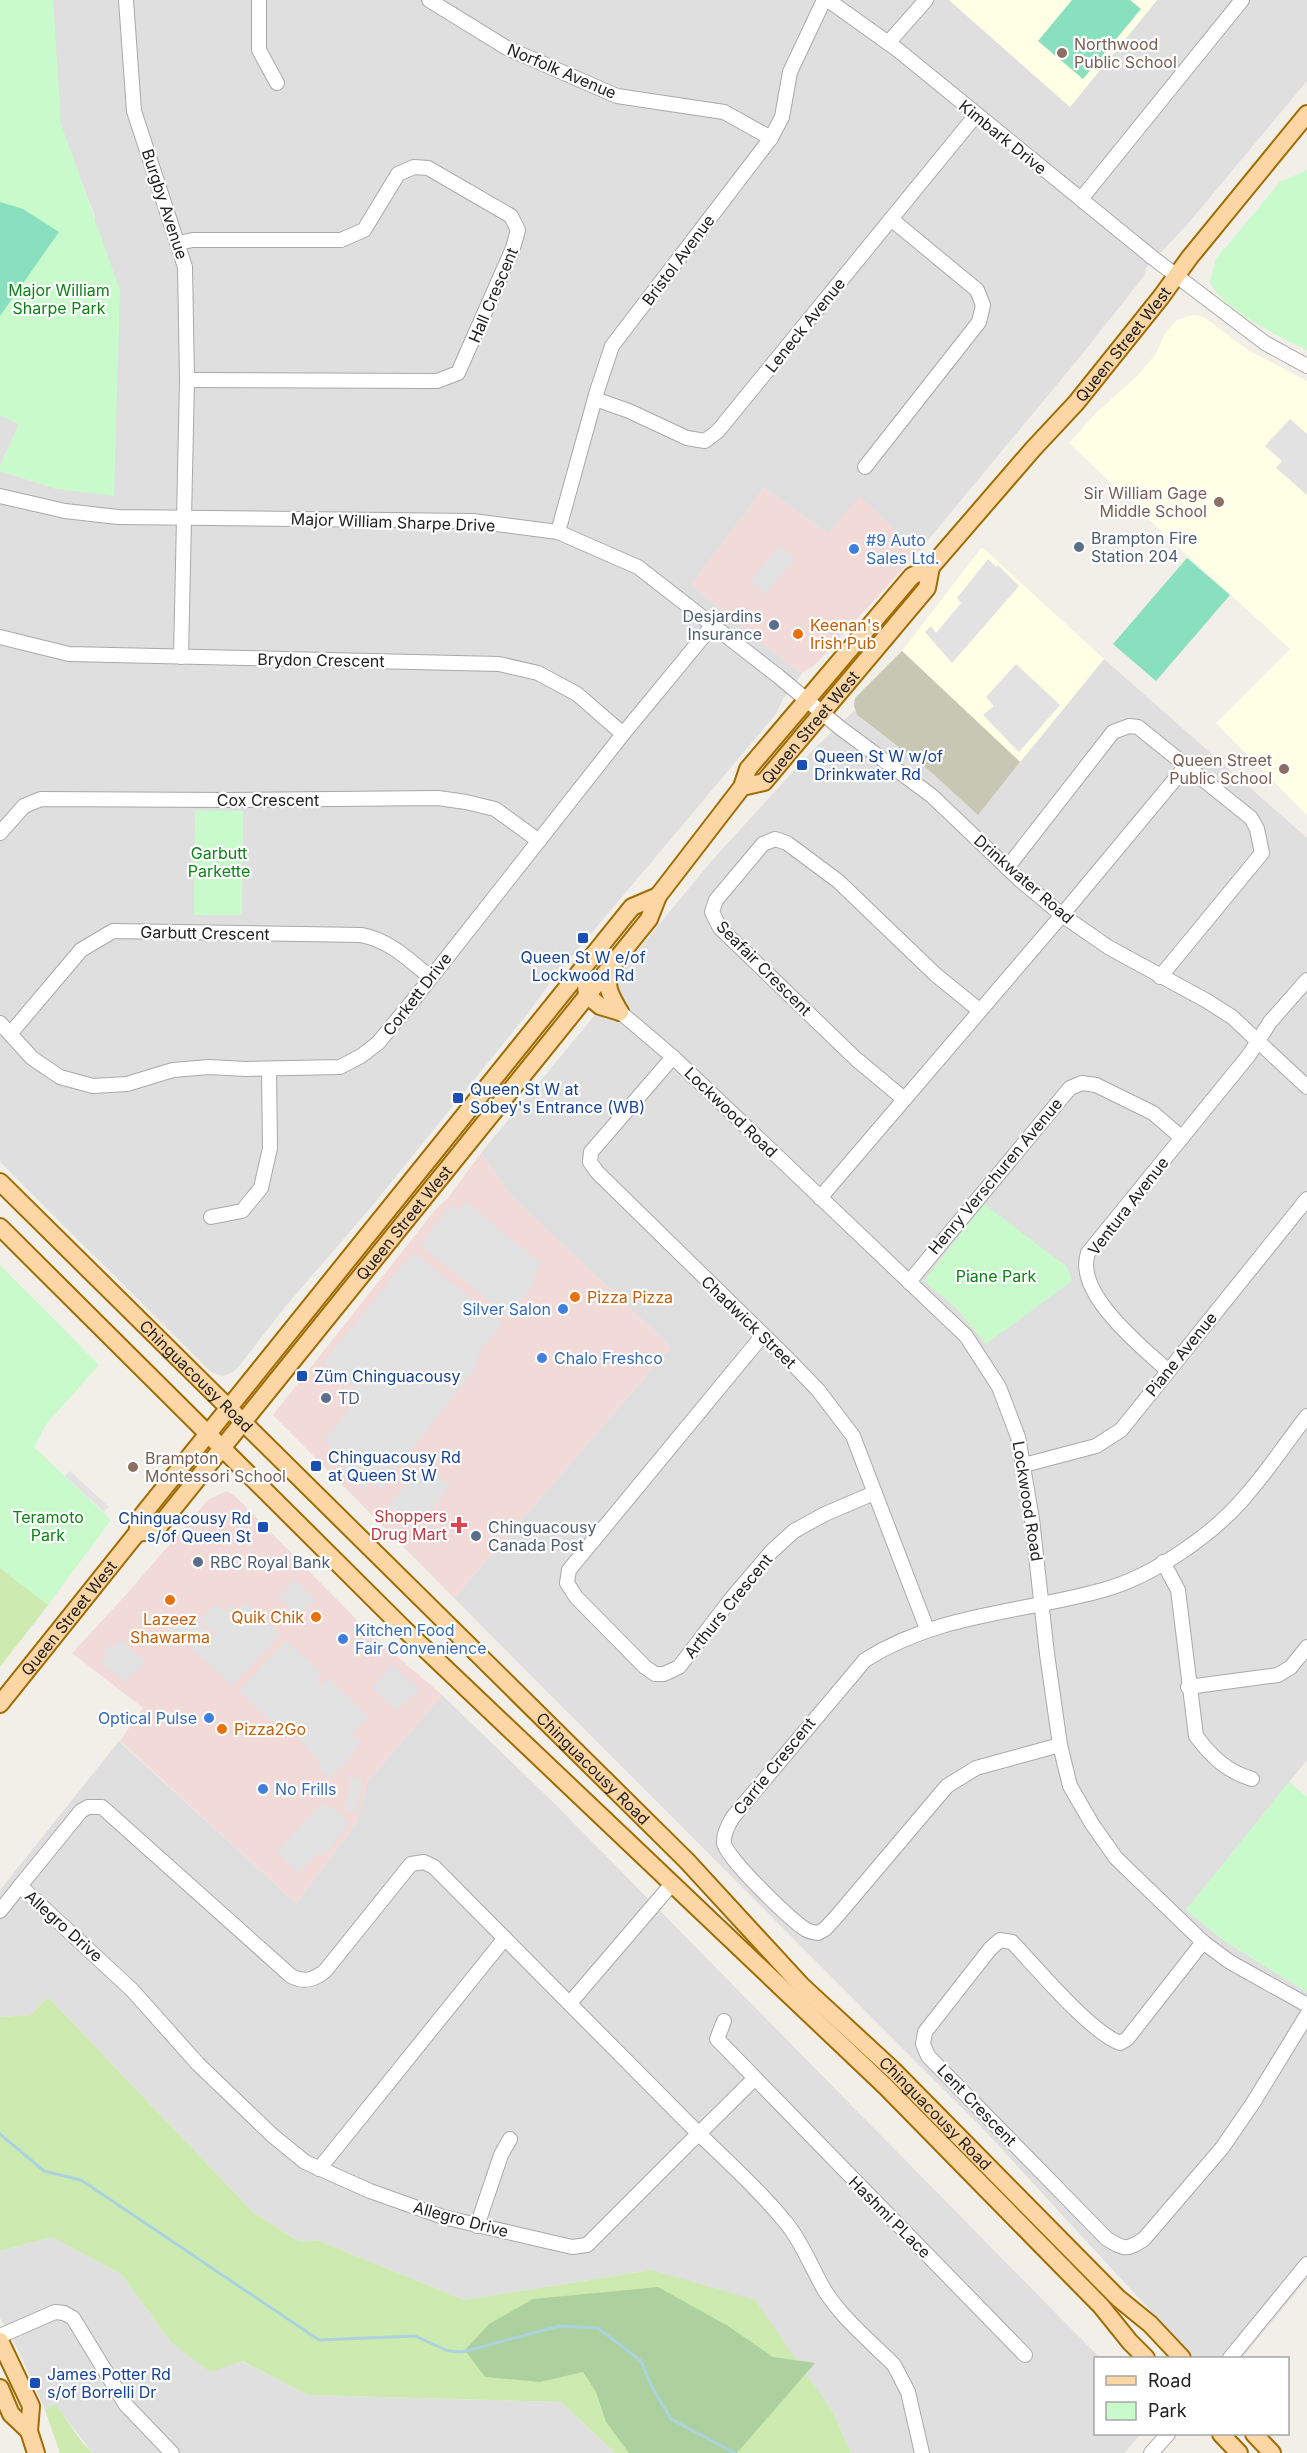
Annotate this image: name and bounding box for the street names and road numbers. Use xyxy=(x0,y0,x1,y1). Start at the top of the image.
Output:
street label: Norfolk Avenue xyxy=(505,39,619,103)
street label: Kimbark Drive xyxy=(955,96,1051,178)
street label: Burgby Avenue xyxy=(138,146,192,262)
street label: Bristol Avenue xyxy=(637,211,719,309)
street label: Hall Crescent xyxy=(464,244,522,346)
street label: Leneck Avenue xyxy=(761,274,849,376)
street label: Queen Street West xyxy=(1071,283,1175,406)
street label: Major William Sharpe Drive xyxy=(290,508,496,536)
street label: Brydon Crescent xyxy=(257,649,385,671)
street label: Queen Street West xyxy=(757,667,863,788)
street label: Cox Crescent xyxy=(217,790,319,810)
street label: Drinkwater Road xyxy=(970,830,1078,928)
street label: Seafair Crescent xyxy=(712,916,816,1020)
street label: Garbutt Crescent xyxy=(140,922,270,944)
street label: Corkett Drive xyxy=(378,949,456,1039)
street label: Lockwood Road xyxy=(680,1063,782,1161)
street label: Henry Verschuren Avenue xyxy=(924,1094,1066,1258)
street label: Ventura Avenue xyxy=(1083,1153,1173,1259)
street label: Queen Street West xyxy=(352,1161,456,1284)
street label: Chadwick Street xyxy=(697,1272,801,1372)
street label: Piane Avenue xyxy=(1141,1308,1221,1400)
street label: Chinguacousy Road xyxy=(135,1316,257,1436)
street label: Lockwood Road xyxy=(1009,1439,1047,1563)
street label: Arthurs Crescent xyxy=(680,1550,776,1662)
street label: Queen Street West xyxy=(17,1557,121,1680)
street label: Chinguacousy Road xyxy=(532,1708,654,1829)
street label: Carrie Crescent xyxy=(729,1713,819,1819)
street label: Allegro Drive xyxy=(21,1886,107,1966)
street label: Chinguacousy Road xyxy=(875,2052,996,2174)
street label: Lent Crescent xyxy=(933,2060,1021,2150)
street label: Hashmi PLace xyxy=(845,2172,935,2262)
street label: Allegro Drive xyxy=(411,2197,511,2241)

